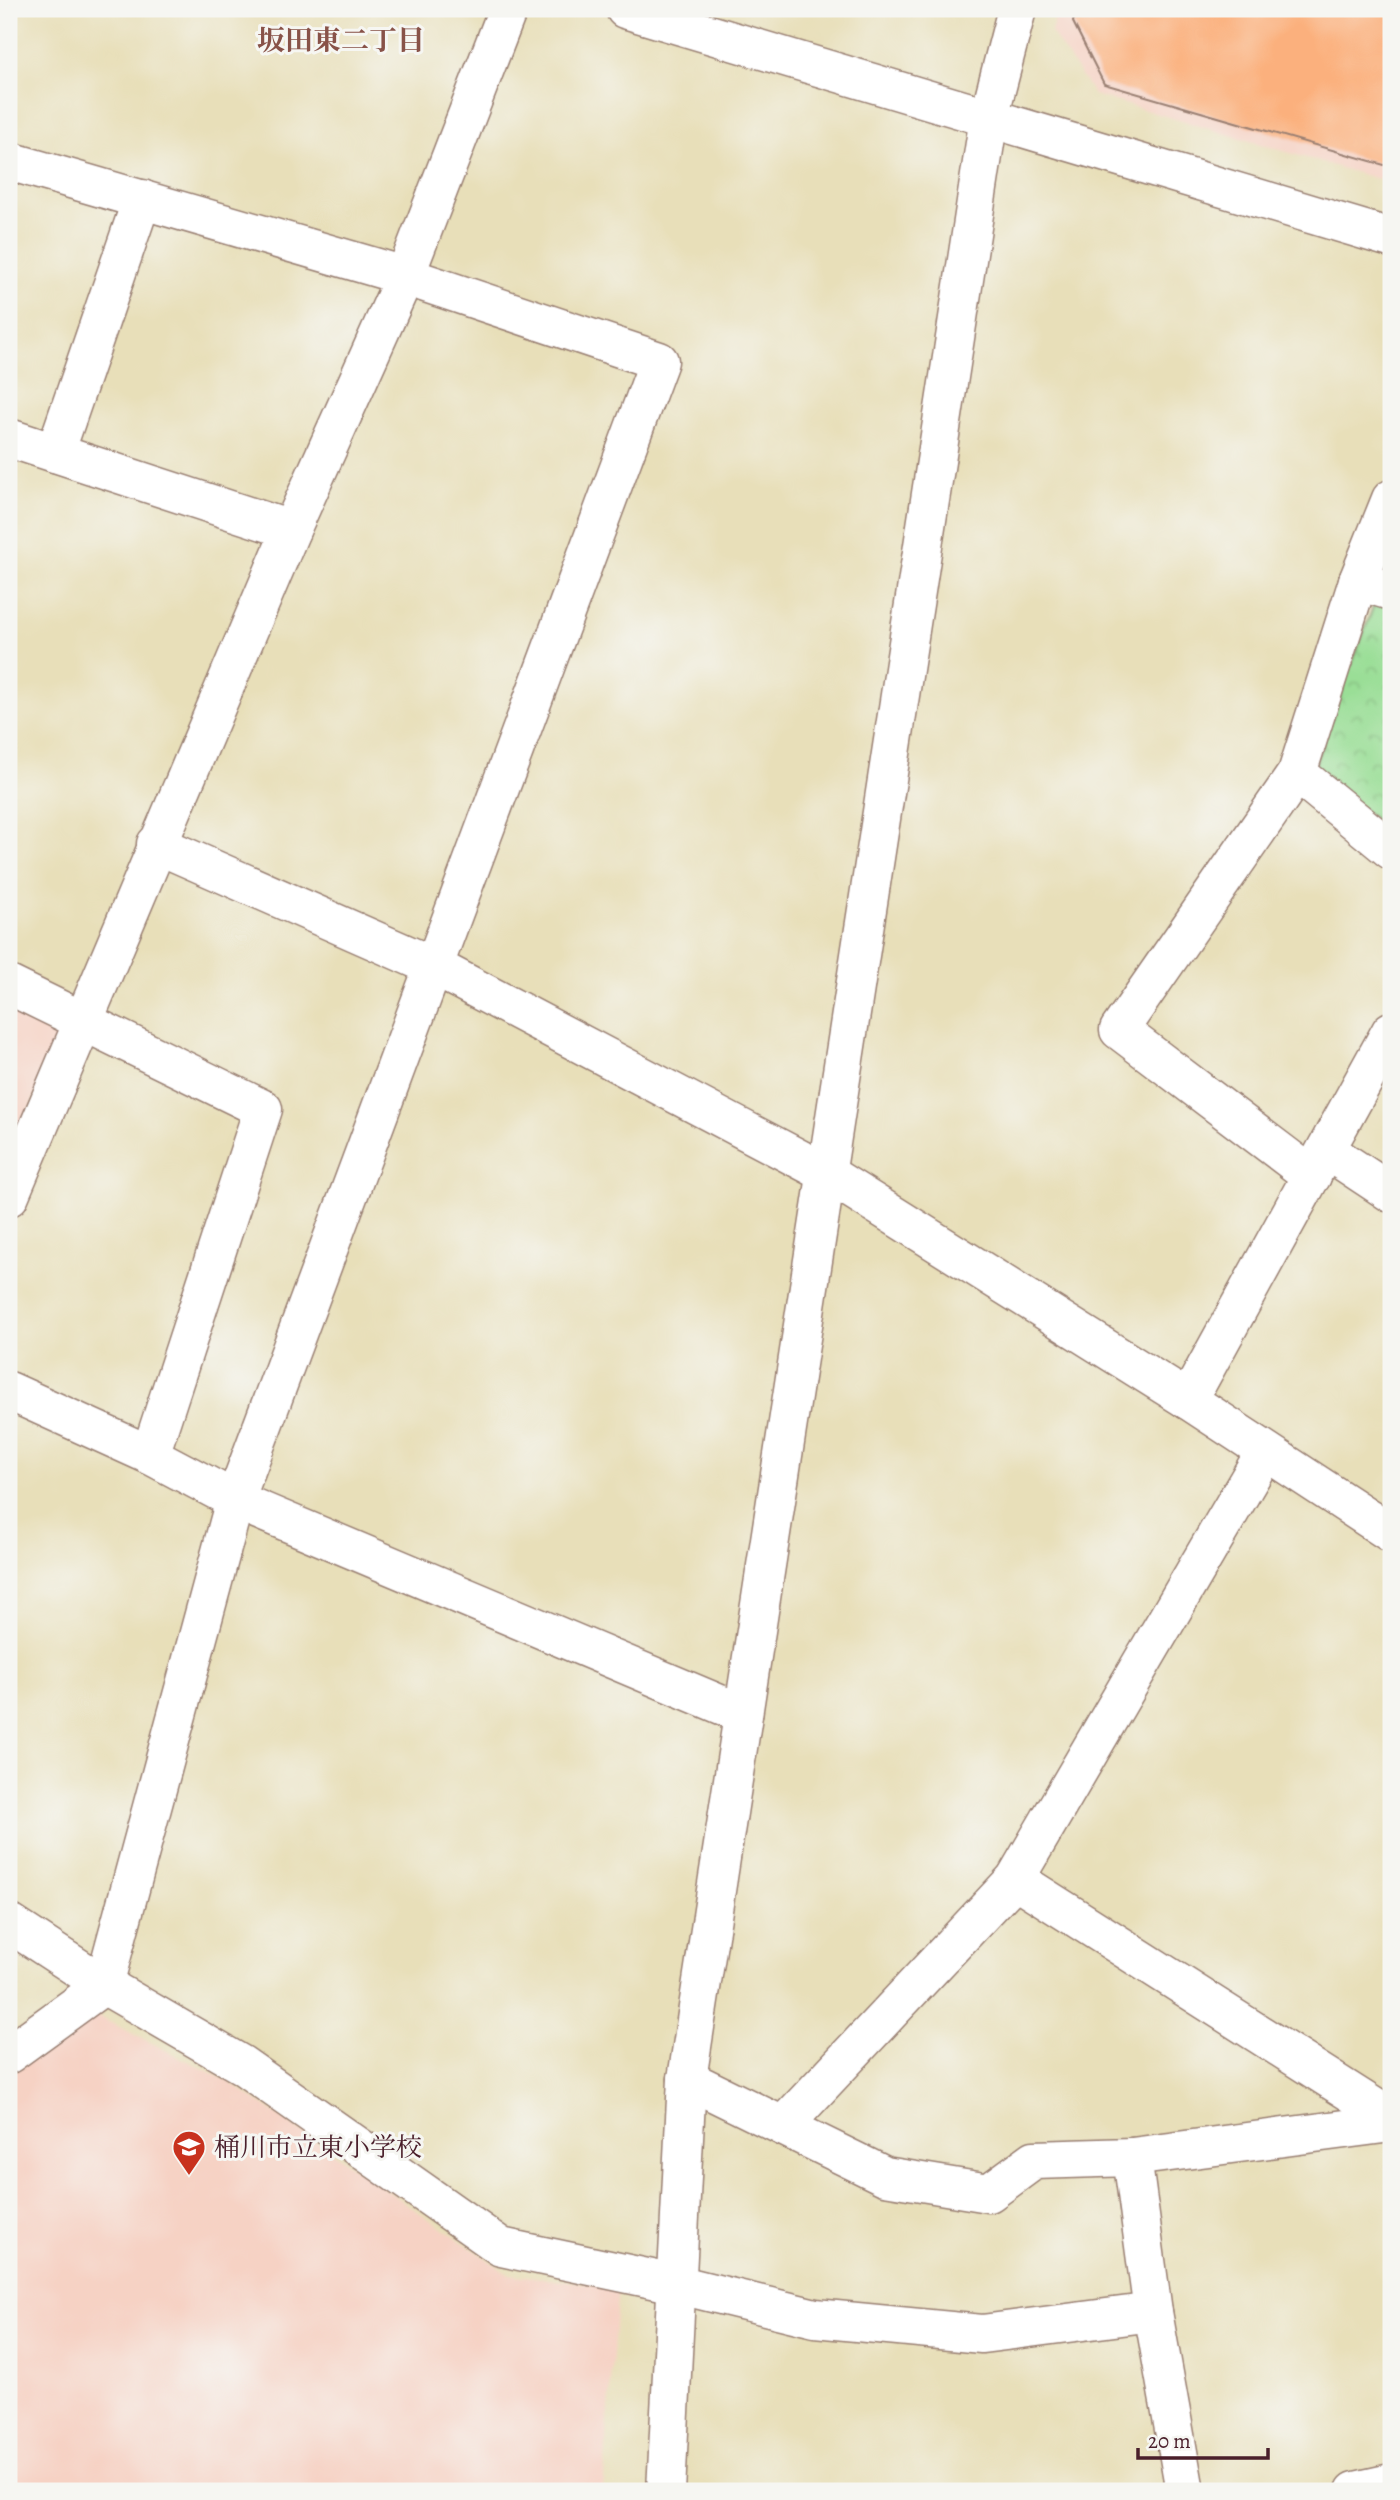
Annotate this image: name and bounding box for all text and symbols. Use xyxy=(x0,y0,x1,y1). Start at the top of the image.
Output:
district label: 坂田東二丁目 xyxy=(257,22,425,60)
school or university icon: 桶川市立東小学校 xyxy=(170,2128,208,2177)
place label: 桶川市立東小学校 xyxy=(214,2130,422,2165)
scale bar xyxy=(1138,2416,1267,2460)
text: 20 m xyxy=(1148,2427,1191,2455)

